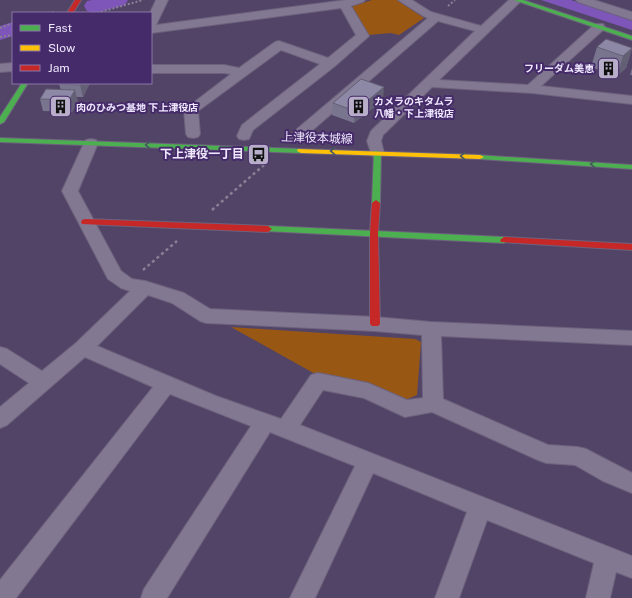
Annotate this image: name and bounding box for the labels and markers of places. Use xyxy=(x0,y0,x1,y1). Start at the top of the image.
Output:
building icon: フリーダム美恵 xyxy=(596,55,622,81)
place label: フリーダム美恵 xyxy=(524,62,595,74)
building icon: 肉のひみつ基地 下上津役店 xyxy=(48,94,74,120)
building icon: カメラのキタムラ 八幡・下上津役店 xyxy=(345,94,371,120)
place label: カメラのキタムラ 八幡・下上津役店 xyxy=(374,95,454,119)
place label: 肉のひみつ基地 下上津役店 xyxy=(76,101,198,113)
bus stop icon: 下上津役一丁目 xyxy=(246,141,272,167)
place label: 下上津役一丁目 xyxy=(160,147,244,161)

